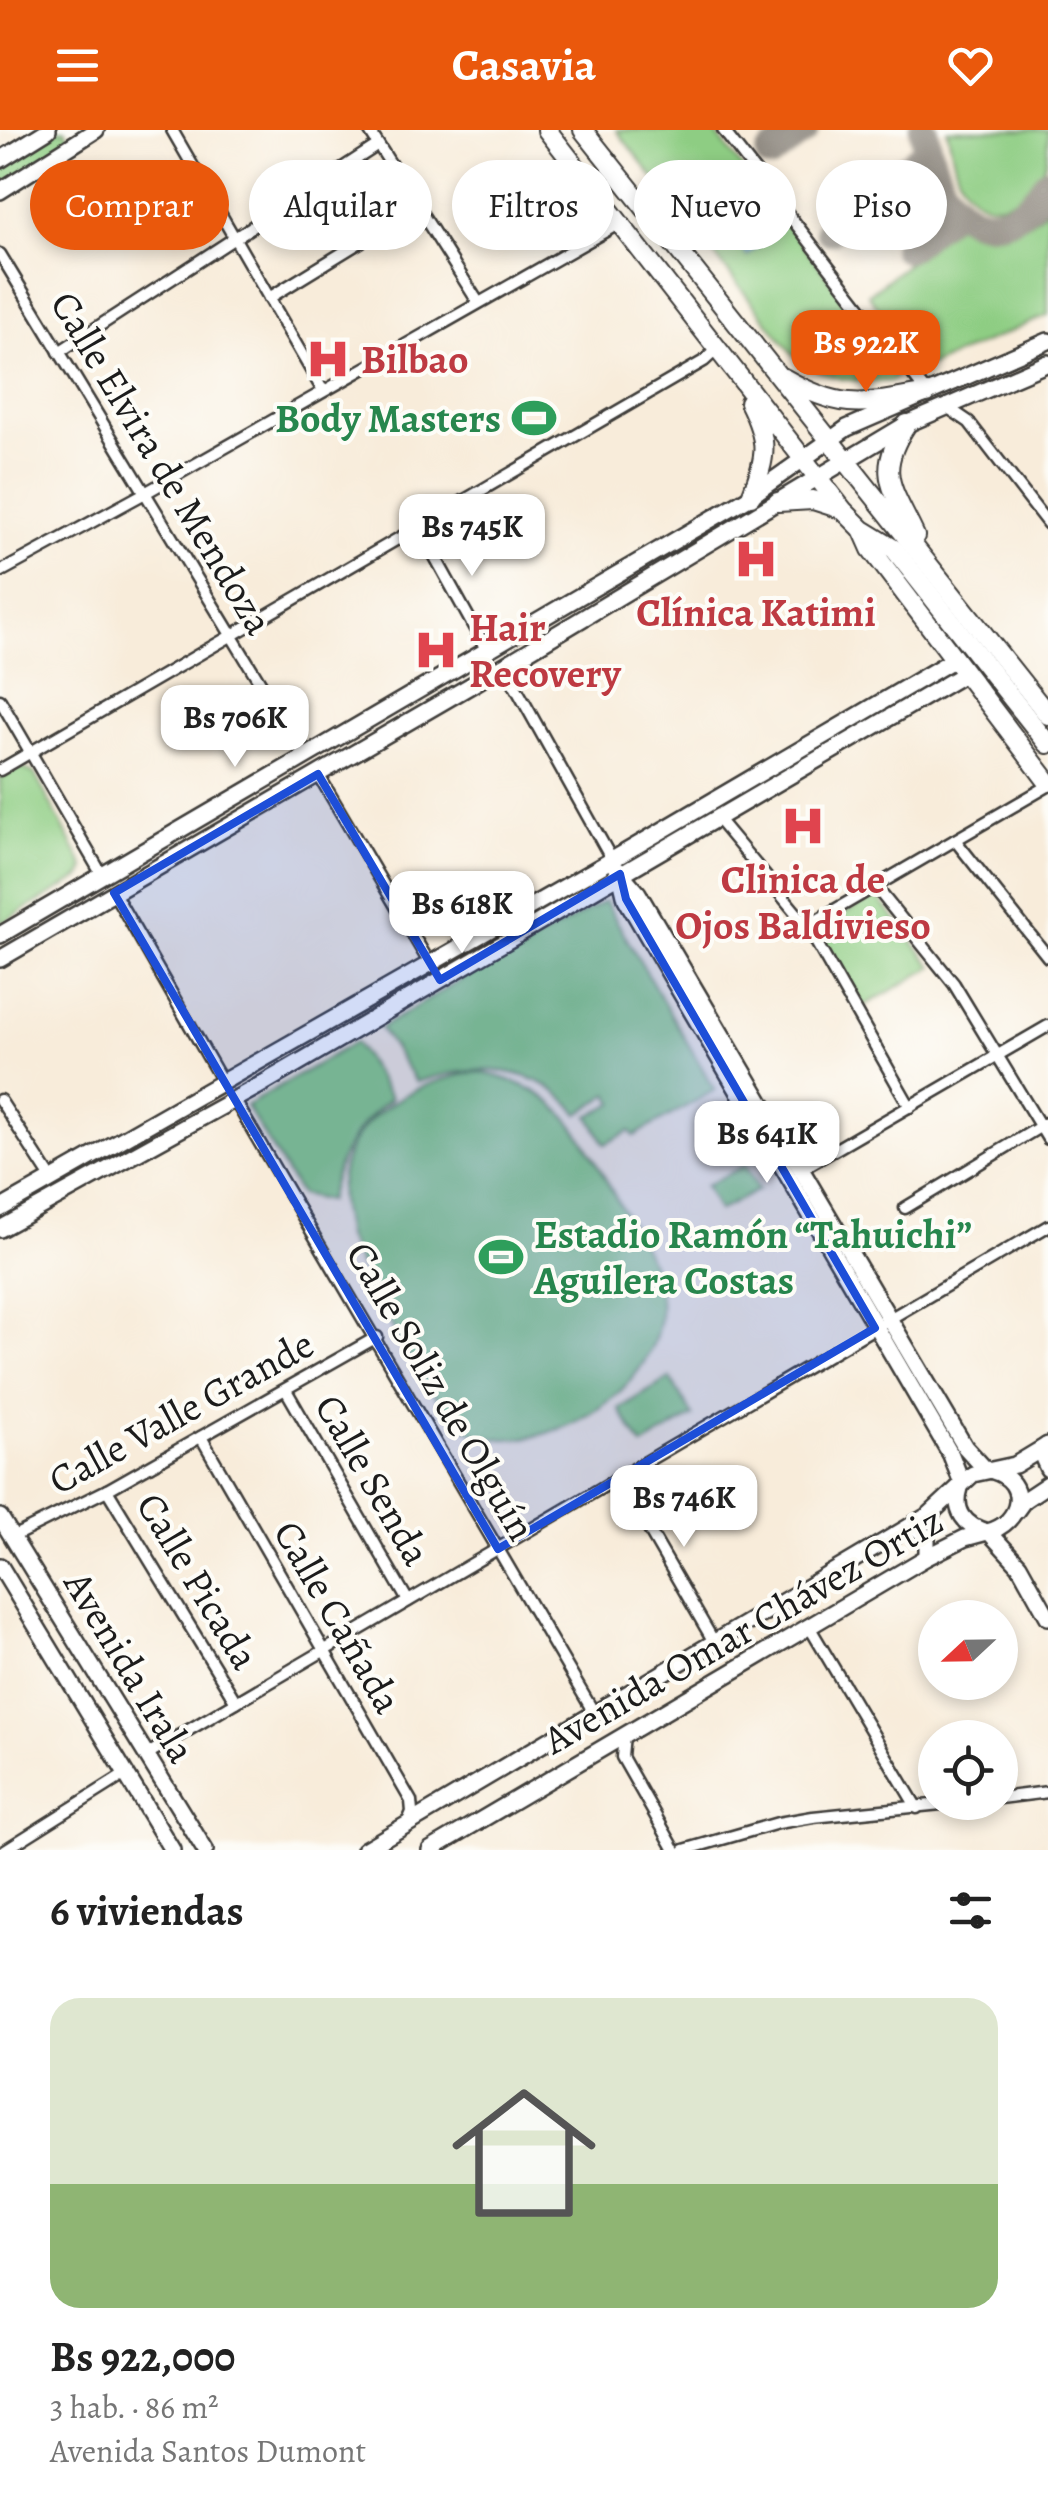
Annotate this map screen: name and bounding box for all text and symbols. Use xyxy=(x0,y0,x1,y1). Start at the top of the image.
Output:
text: Casavia xyxy=(452,34,596,96)
icon: menu xyxy=(50,38,105,93)
icon: heart xyxy=(943,38,998,93)
chip: Comprar xyxy=(30,160,229,250)
chip: Alquilar xyxy=(249,160,432,250)
chip: Filtros xyxy=(452,160,614,250)
chip: Nuevo xyxy=(634,160,796,250)
chip: Piso xyxy=(816,160,947,250)
street label: Calle Elvira de Mendoza xyxy=(38,281,287,645)
pin: Bs 922K xyxy=(774,310,958,395)
text: Bs 922K xyxy=(813,320,919,364)
place label: Bilbao xyxy=(361,332,469,387)
hospital icon: Bilbao xyxy=(304,335,352,383)
place label: Body Masters xyxy=(275,391,501,446)
sports icon: Body Masters xyxy=(510,394,558,442)
pin: Bs 745K xyxy=(380,494,564,579)
text: Bs 745K xyxy=(421,504,523,548)
hospital icon: Clínica Katimi xyxy=(732,535,780,583)
place label: Clínica Katimi xyxy=(636,585,876,640)
place label: Hair Recovery xyxy=(469,600,622,701)
hospital icon: Hair Recovery xyxy=(412,626,460,674)
pin: Bs 706K xyxy=(143,685,327,770)
text: Bs 706K xyxy=(183,695,287,739)
hospital icon: Clinica de Ojos Baldivieso xyxy=(779,802,827,850)
place label: Clinica de Ojos Baldivieso xyxy=(675,852,931,953)
pin: Bs 618K xyxy=(370,871,554,956)
text: Bs 618K xyxy=(411,881,513,925)
pin: Bs 641K xyxy=(675,1101,859,1186)
text: Bs 641K xyxy=(716,1111,818,1155)
place label: Estadio Ramón “Tahuichi” Aguilera Costas xyxy=(533,1207,972,1308)
street label: Calle Soliz de Olguín xyxy=(333,1232,549,1550)
sports icon: Estadio Ramón “Tahuichi” Aguilera Costas xyxy=(477,1233,525,1281)
street label: Calle Valle Grande xyxy=(39,1316,323,1508)
street label: Calle Senda xyxy=(302,1384,444,1576)
pin: Bs 746K xyxy=(592,1465,776,1550)
text: Bs 746K xyxy=(632,1475,736,1519)
street label: Calle Picada xyxy=(124,1482,273,1680)
street label: Avenida Omar Chávez Ortiz xyxy=(532,1493,953,1768)
street label: Calle Cañada xyxy=(261,1511,415,1724)
street label: Avenida Irala xyxy=(51,1560,209,1774)
north arrow xyxy=(918,1600,1018,1700)
map controls xyxy=(918,1600,1018,1820)
button: locate xyxy=(918,1720,1018,1820)
text: 6 viviendas xyxy=(50,1882,244,1939)
icon: filters xyxy=(943,1883,998,1938)
icon: home xyxy=(434,2063,614,2243)
text: Bs 922,000 xyxy=(50,2328,235,2385)
text: 3 hab. · 86 m² xyxy=(50,2385,219,2429)
text: Avenida Santos Dumont xyxy=(50,2429,366,2473)

